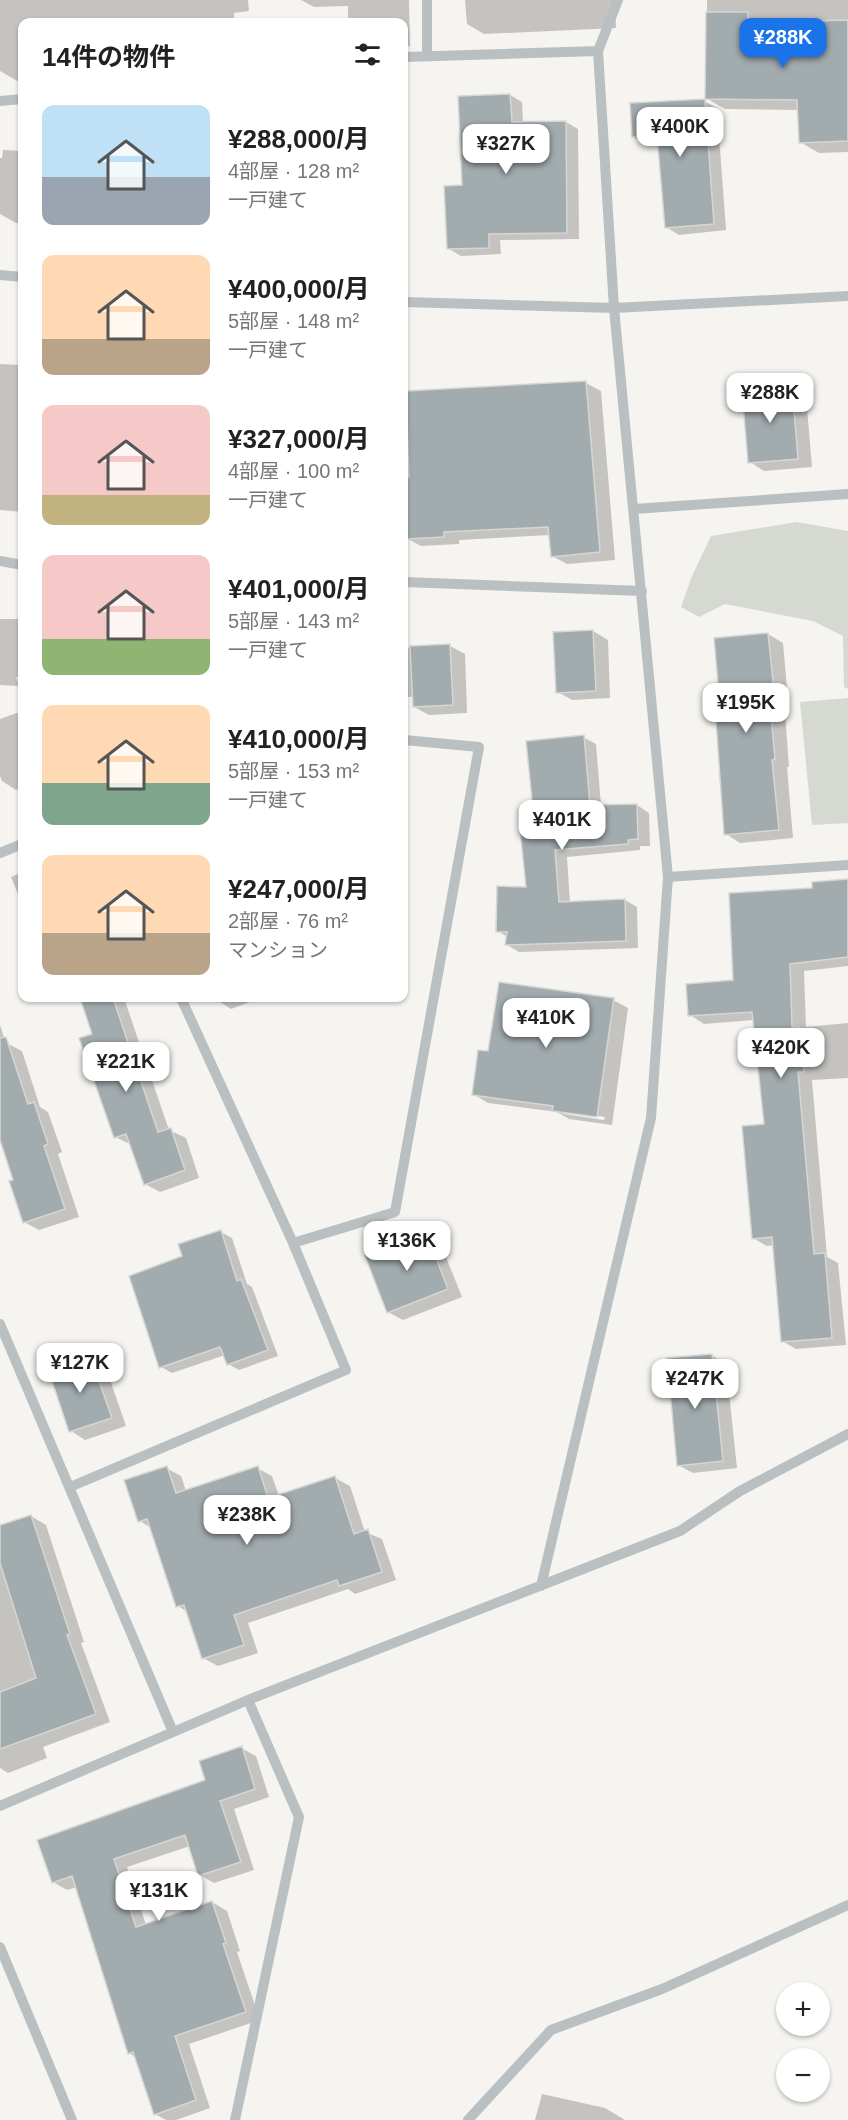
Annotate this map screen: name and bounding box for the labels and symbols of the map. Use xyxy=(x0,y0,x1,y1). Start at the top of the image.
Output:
pin: ¥288K xyxy=(741,18,825,69)
pin: ¥400K xyxy=(638,107,722,158)
pin: ¥327K xyxy=(464,124,548,175)
pin: ¥288K xyxy=(728,373,812,424)
pin: ¥195K xyxy=(704,683,788,734)
pin: ¥401K xyxy=(520,800,604,851)
pin: ¥410K xyxy=(504,998,588,1049)
pin: ¥420K xyxy=(739,1028,823,1079)
pin: ¥221K xyxy=(84,1042,168,1093)
pin: ¥136K xyxy=(365,1221,449,1272)
pin: ¥127K xyxy=(38,1343,122,1394)
pin: ¥247K xyxy=(653,1359,737,1410)
pin: ¥238K xyxy=(205,1495,289,1546)
pin: ¥131K xyxy=(117,1871,201,1922)

